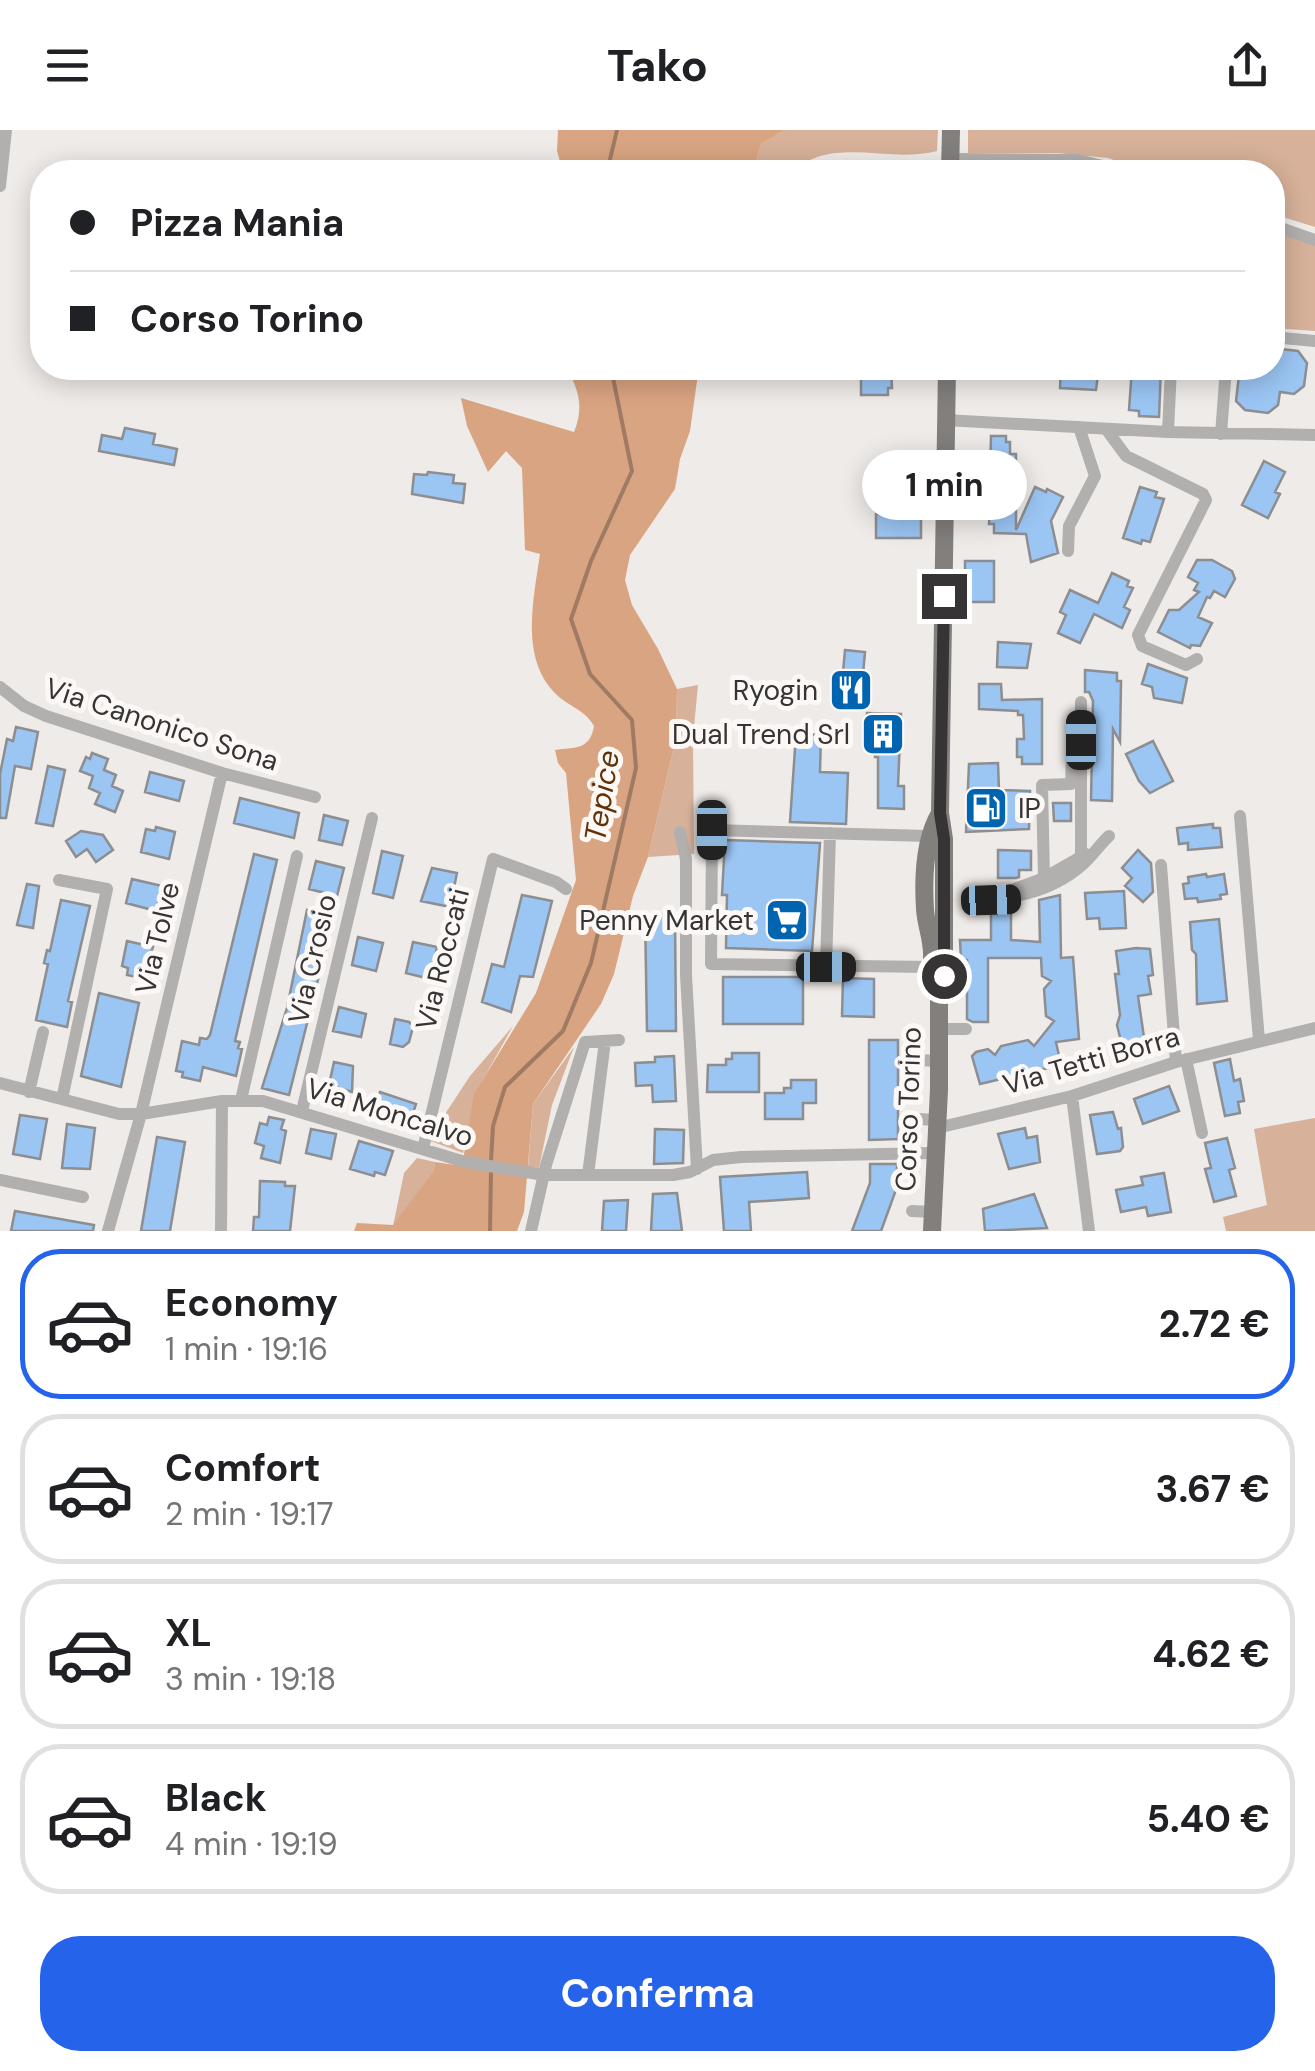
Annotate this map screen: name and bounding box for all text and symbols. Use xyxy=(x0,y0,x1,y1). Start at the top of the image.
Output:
text: Tako xyxy=(607,36,708,95)
icon: menu xyxy=(40,38,95,93)
icon: share xyxy=(1220,38,1275,93)
text: Pizza Mania xyxy=(130,198,344,248)
text: Corso Torino xyxy=(130,294,364,344)
callout: 1 min xyxy=(862,451,1026,521)
text: 1 min xyxy=(906,464,983,506)
route end xyxy=(922,574,967,619)
restaurant icon: Ryogin xyxy=(828,667,874,713)
street label: Via Canonico Sona xyxy=(41,669,283,780)
place label: Ryogin xyxy=(733,672,818,709)
car xyxy=(1066,710,1096,770)
building icon: Dual Trend Srl xyxy=(860,711,906,757)
place label: Dual Trend Srl xyxy=(672,716,850,753)
water label: Tepice xyxy=(575,748,628,844)
fuel station icon: IP xyxy=(963,785,1009,831)
place label: IP xyxy=(1018,790,1041,827)
car xyxy=(697,800,727,860)
street label: Via Tolve xyxy=(127,878,188,998)
street label: Via Roccati xyxy=(407,884,478,1034)
car xyxy=(960,884,1022,916)
street label: Via Crosio xyxy=(280,891,345,1028)
supermarket icon: Penny Market xyxy=(764,897,810,943)
place label: Penny Market xyxy=(579,902,754,939)
car xyxy=(796,952,856,982)
route start xyxy=(922,954,967,999)
street label: Via Tetti Borra xyxy=(998,1018,1184,1103)
street label: Corso Torino xyxy=(887,1026,930,1192)
street label: Via Moncalvo xyxy=(302,1070,478,1155)
text: Economy xyxy=(165,1278,338,1328)
icon: car xyxy=(45,1279,135,1369)
text: 2.72 € xyxy=(1159,1299,1270,1349)
text: 1 min · 19:16 xyxy=(165,1328,328,1370)
text: Comfort xyxy=(165,1443,321,1493)
icon: car xyxy=(45,1444,135,1534)
text: 3.67 € xyxy=(1156,1464,1270,1514)
text: 2 min · 19:17 xyxy=(165,1493,333,1535)
text: XL xyxy=(165,1608,212,1658)
icon: car xyxy=(45,1609,135,1699)
text: 4.62 € xyxy=(1152,1629,1270,1679)
text: 3 min · 19:18 xyxy=(165,1658,336,1700)
text: Black xyxy=(165,1773,267,1823)
icon: car xyxy=(45,1774,135,1864)
text: 5.40 € xyxy=(1146,1794,1270,1844)
text: 4 min · 19:19 xyxy=(165,1823,337,1865)
button: Conferma xyxy=(40,1936,1275,2051)

